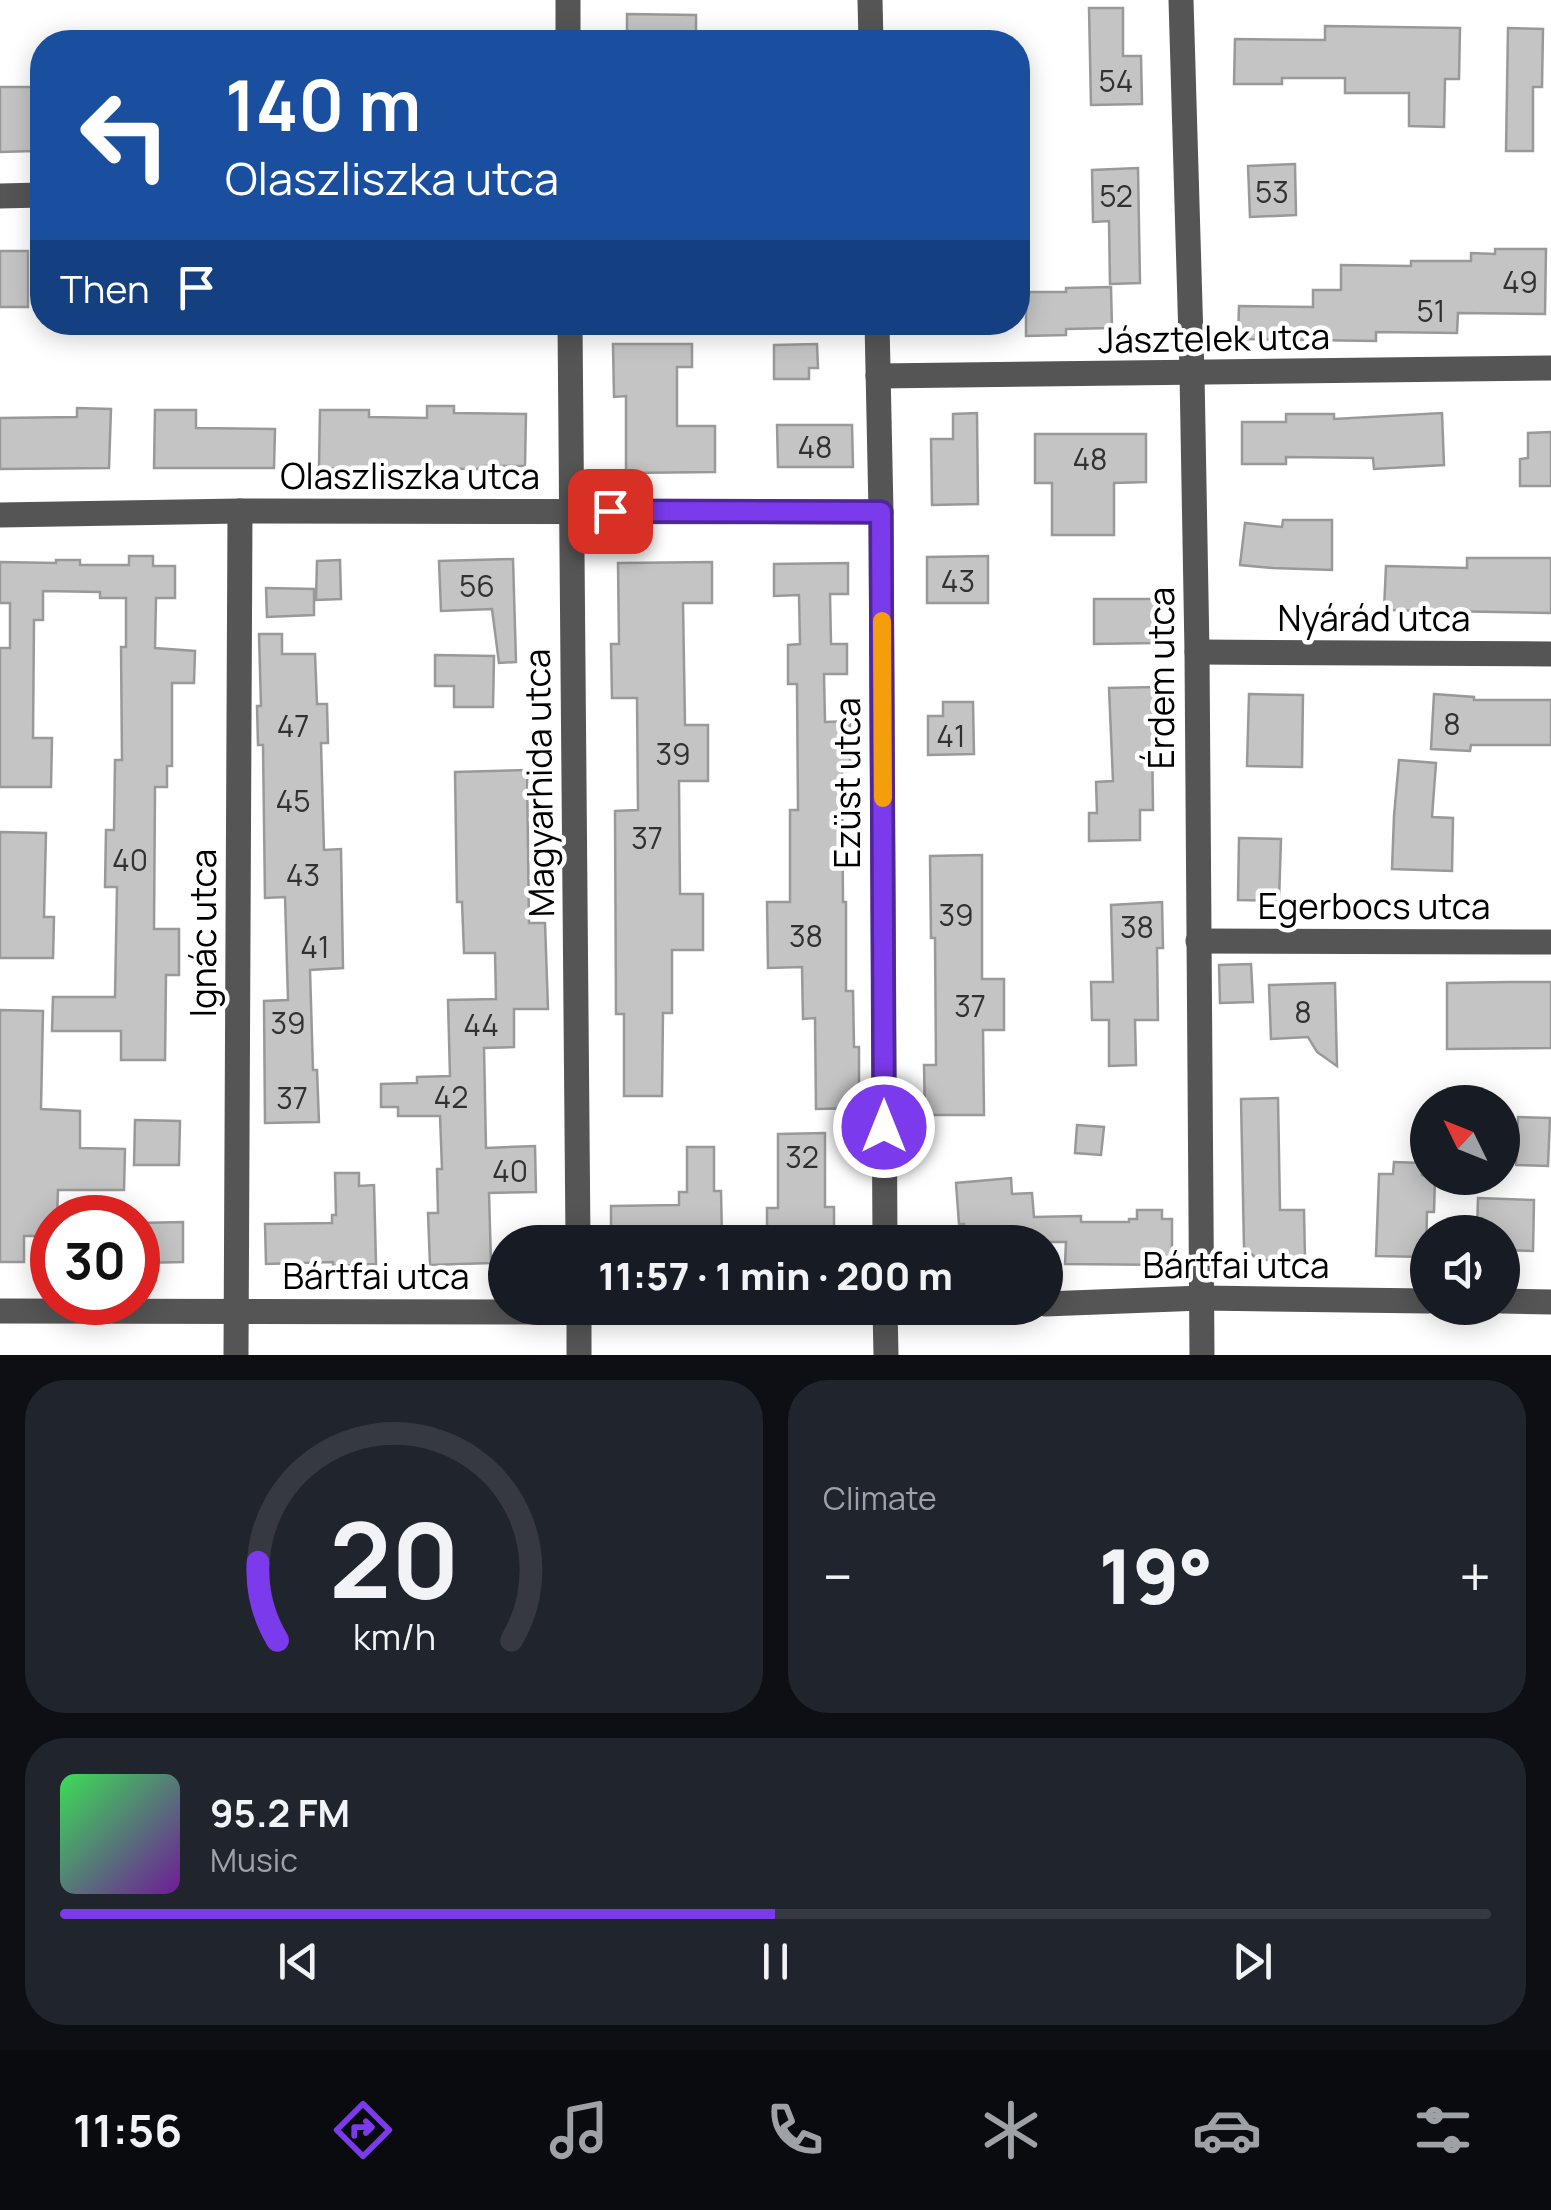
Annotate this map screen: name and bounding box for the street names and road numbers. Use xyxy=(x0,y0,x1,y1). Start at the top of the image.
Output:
street label: Jásztelek utca xyxy=(1098,312,1330,364)
street label: Olaszliszka utca xyxy=(280,452,540,500)
street label: Érdem utca xyxy=(1137,587,1185,769)
street label: Nyárád utca xyxy=(1277,594,1471,642)
street label: Magyarhida utca xyxy=(513,648,565,918)
street label: Ezüst utca xyxy=(823,697,871,869)
street label: Ignác utca xyxy=(179,849,227,1017)
street label: Egerbocs utca xyxy=(1258,882,1490,930)
street label: Bártfai utca xyxy=(1143,1241,1329,1289)
street label: Bártfai utca xyxy=(283,1252,469,1300)

